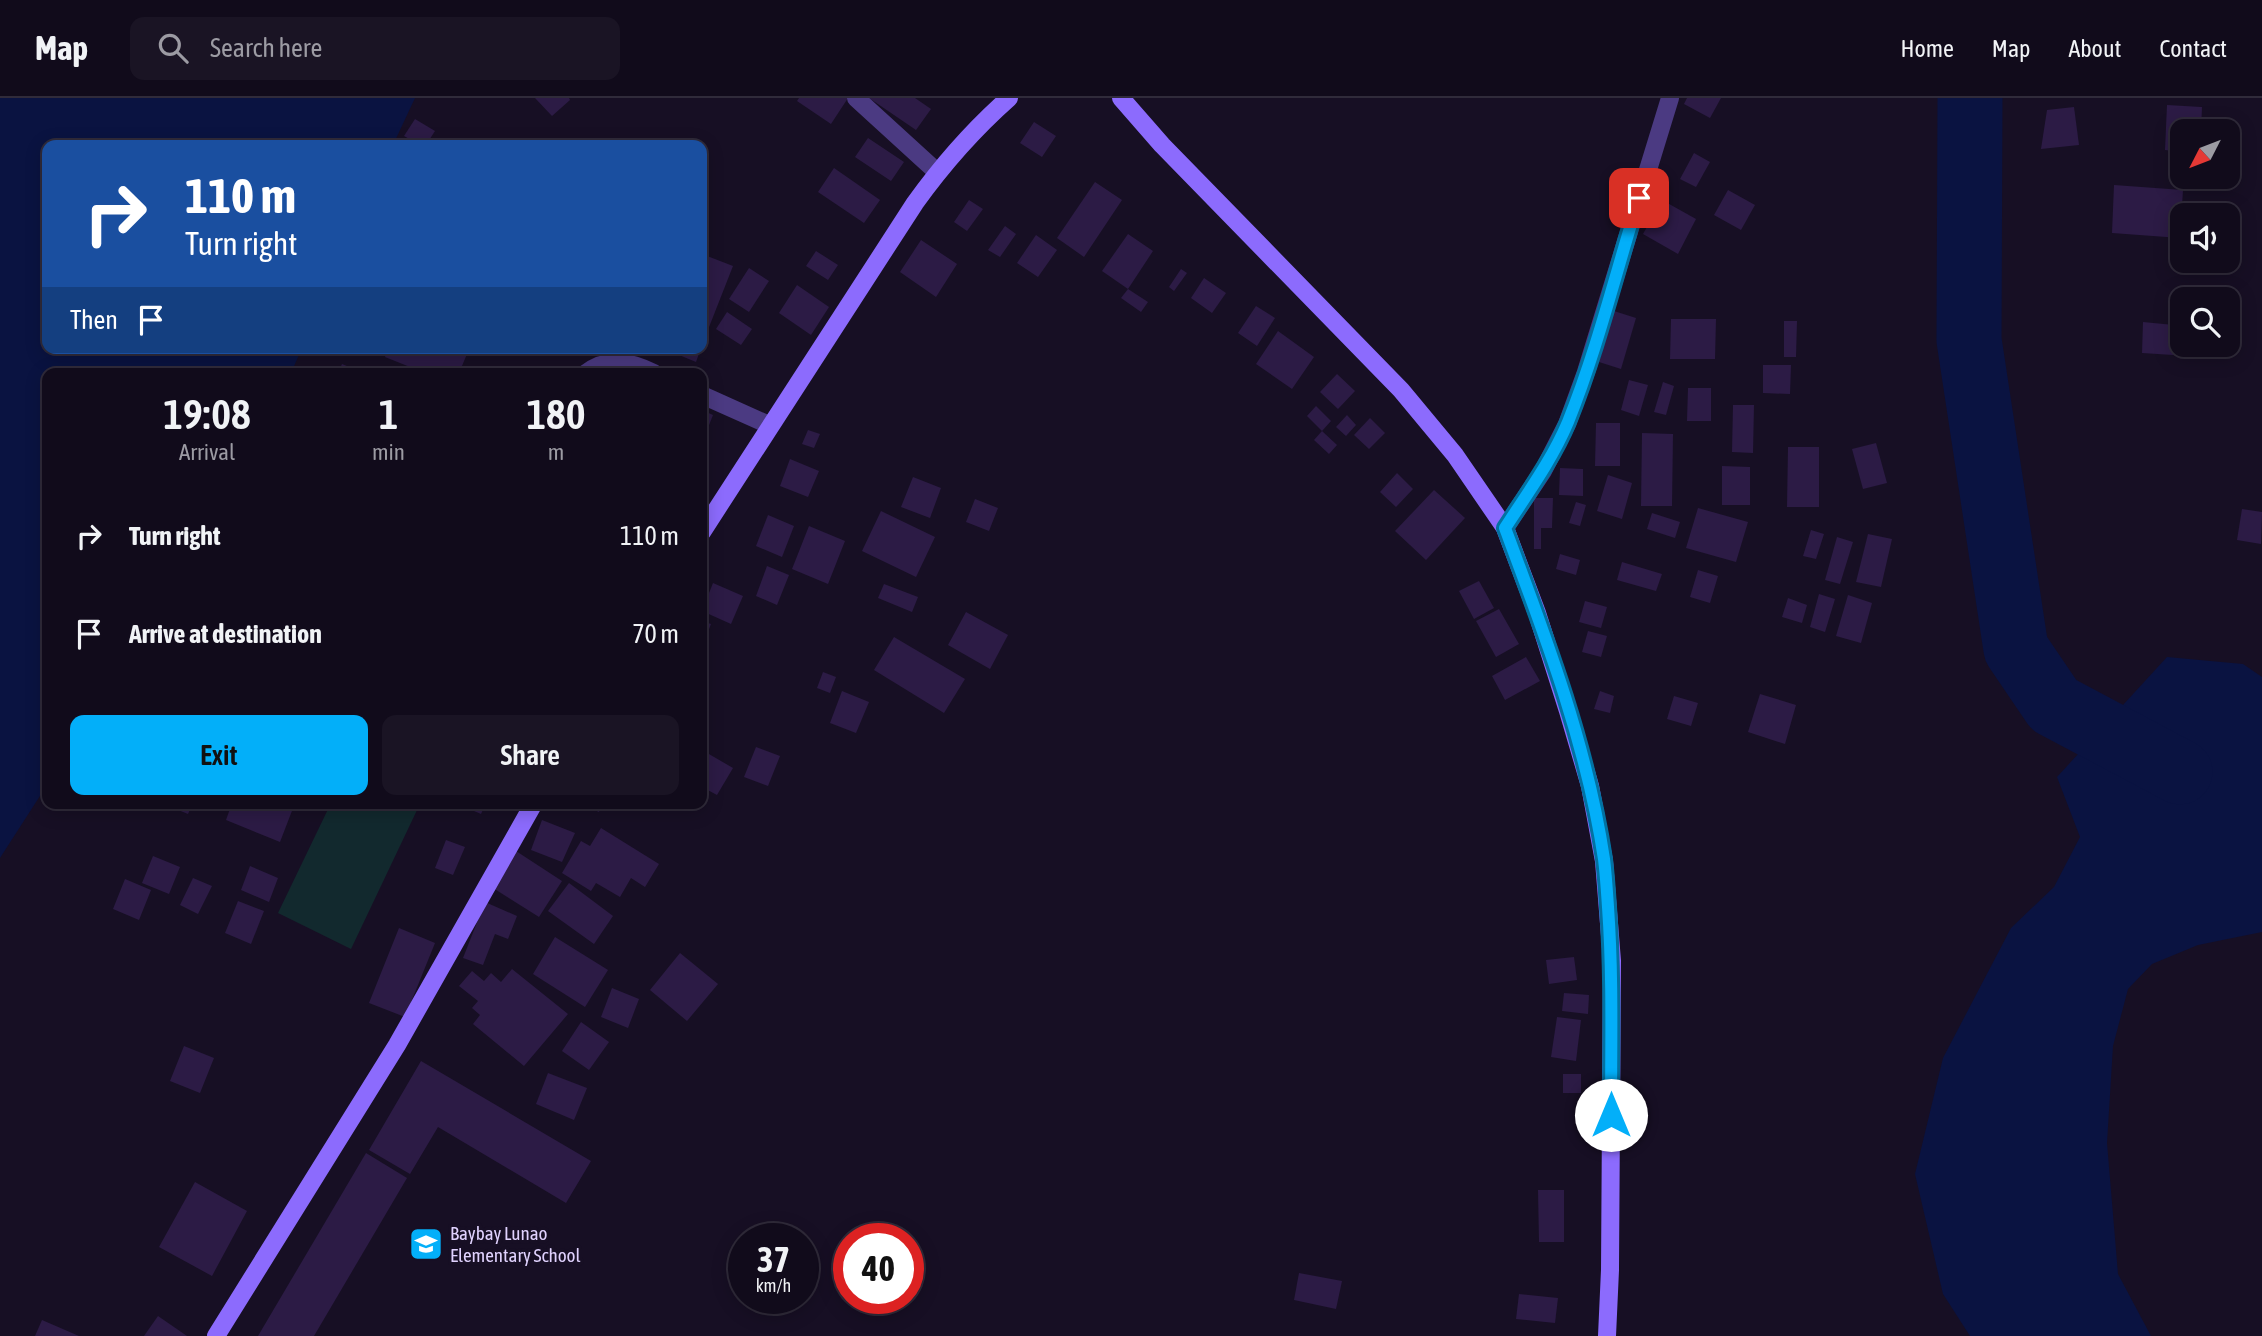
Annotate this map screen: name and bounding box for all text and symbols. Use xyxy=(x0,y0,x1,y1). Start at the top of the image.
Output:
search box xyxy=(130,17,620,80)
text: Map xyxy=(35,29,88,67)
icon: search xyxy=(154,29,192,67)
text: Search here xyxy=(210,33,322,63)
text: Home xyxy=(1900,35,1954,62)
text: Map xyxy=(1992,35,2030,62)
text: About xyxy=(2068,35,2121,62)
text: Contact xyxy=(2159,35,2227,62)
north arrow xyxy=(2170,119,2240,189)
map controls xyxy=(2170,119,2240,357)
text: 110 m xyxy=(185,167,296,223)
icon: right xyxy=(70,168,161,259)
pin xyxy=(1609,168,1669,228)
icon: arrive xyxy=(1620,179,1658,217)
button: sound xyxy=(2170,203,2240,273)
text: Turn right xyxy=(185,225,298,262)
button: search xyxy=(2170,287,2240,357)
icon: arrive xyxy=(132,301,170,339)
text: Then xyxy=(70,305,118,335)
text: 19:08 xyxy=(163,390,251,438)
text: 1 xyxy=(379,390,398,438)
text: 180 xyxy=(526,390,586,438)
text: Arrival xyxy=(179,439,235,465)
text: min xyxy=(372,439,405,465)
text: m xyxy=(548,439,564,465)
icon: right xyxy=(70,517,108,555)
text: Turn right xyxy=(129,521,220,551)
text: 110 m xyxy=(620,521,679,551)
icon: arrive xyxy=(70,615,108,653)
text: Arrive at destination xyxy=(129,619,322,649)
text: 70 m xyxy=(632,619,679,649)
button: Exit xyxy=(70,715,368,795)
button: Share xyxy=(382,715,679,795)
position arrow xyxy=(1574,1078,1648,1152)
place label: Baybay Lunao Elementary School xyxy=(450,1222,581,1266)
speed limit sign: 40 xyxy=(833,1223,924,1314)
school or university icon: Baybay Lunao Elementary School xyxy=(407,1225,445,1263)
text: 37 xyxy=(757,1239,790,1279)
text: km/h xyxy=(756,1275,791,1296)

